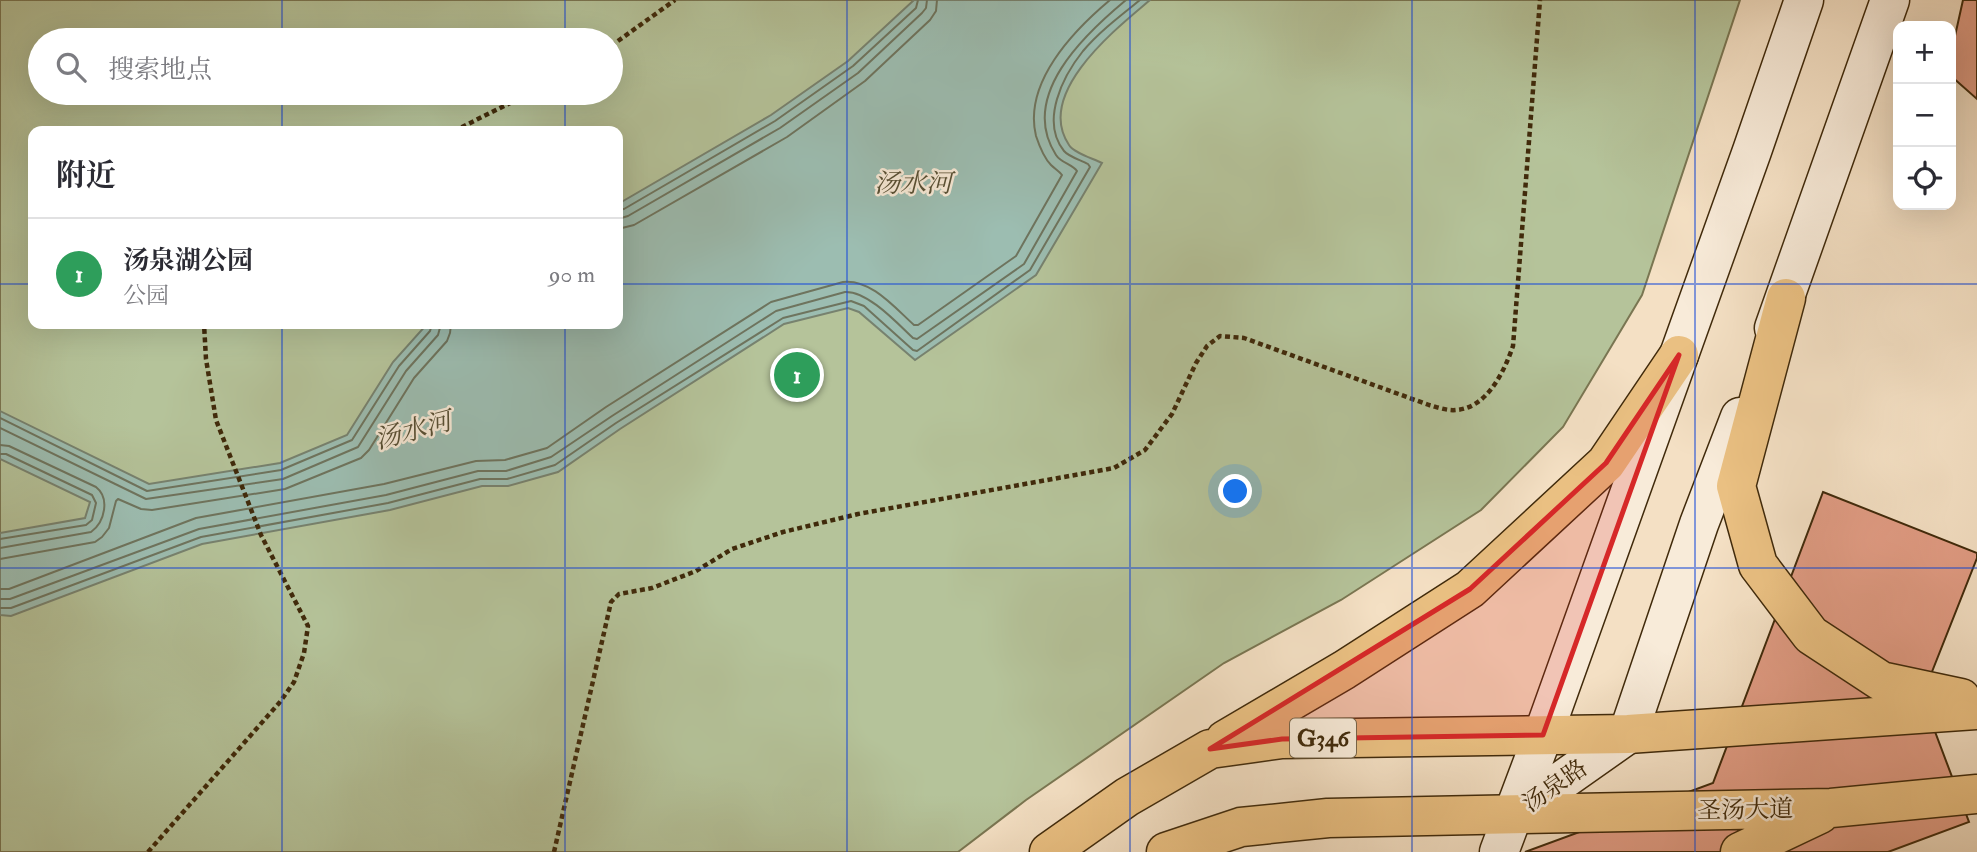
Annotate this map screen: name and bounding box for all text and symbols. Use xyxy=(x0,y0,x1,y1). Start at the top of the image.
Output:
map controls xyxy=(1893,21,1956,210)
button: + xyxy=(1893,21,1956,84)
search box xyxy=(28,28,623,105)
icon: search xyxy=(52,48,90,86)
text: 搜索地点 xyxy=(108,54,212,86)
button: − xyxy=(1893,84,1956,147)
button: locate xyxy=(1893,147,1956,210)
text: 附近 xyxy=(56,157,116,194)
water label: 汤水河 xyxy=(874,168,956,200)
text: 汤泉湖公园 xyxy=(123,245,253,277)
text: 1 xyxy=(75,260,83,289)
text: 90 m xyxy=(549,260,595,289)
text: 公园 xyxy=(123,281,169,310)
pin: 1 xyxy=(774,349,820,401)
water label: 汤水河 xyxy=(371,404,459,457)
your location xyxy=(1218,474,1252,508)
road number: G346 xyxy=(1290,718,1356,758)
street label: 汤泉路 xyxy=(1517,753,1593,819)
street label: 圣汤大道 xyxy=(1697,794,1793,826)

